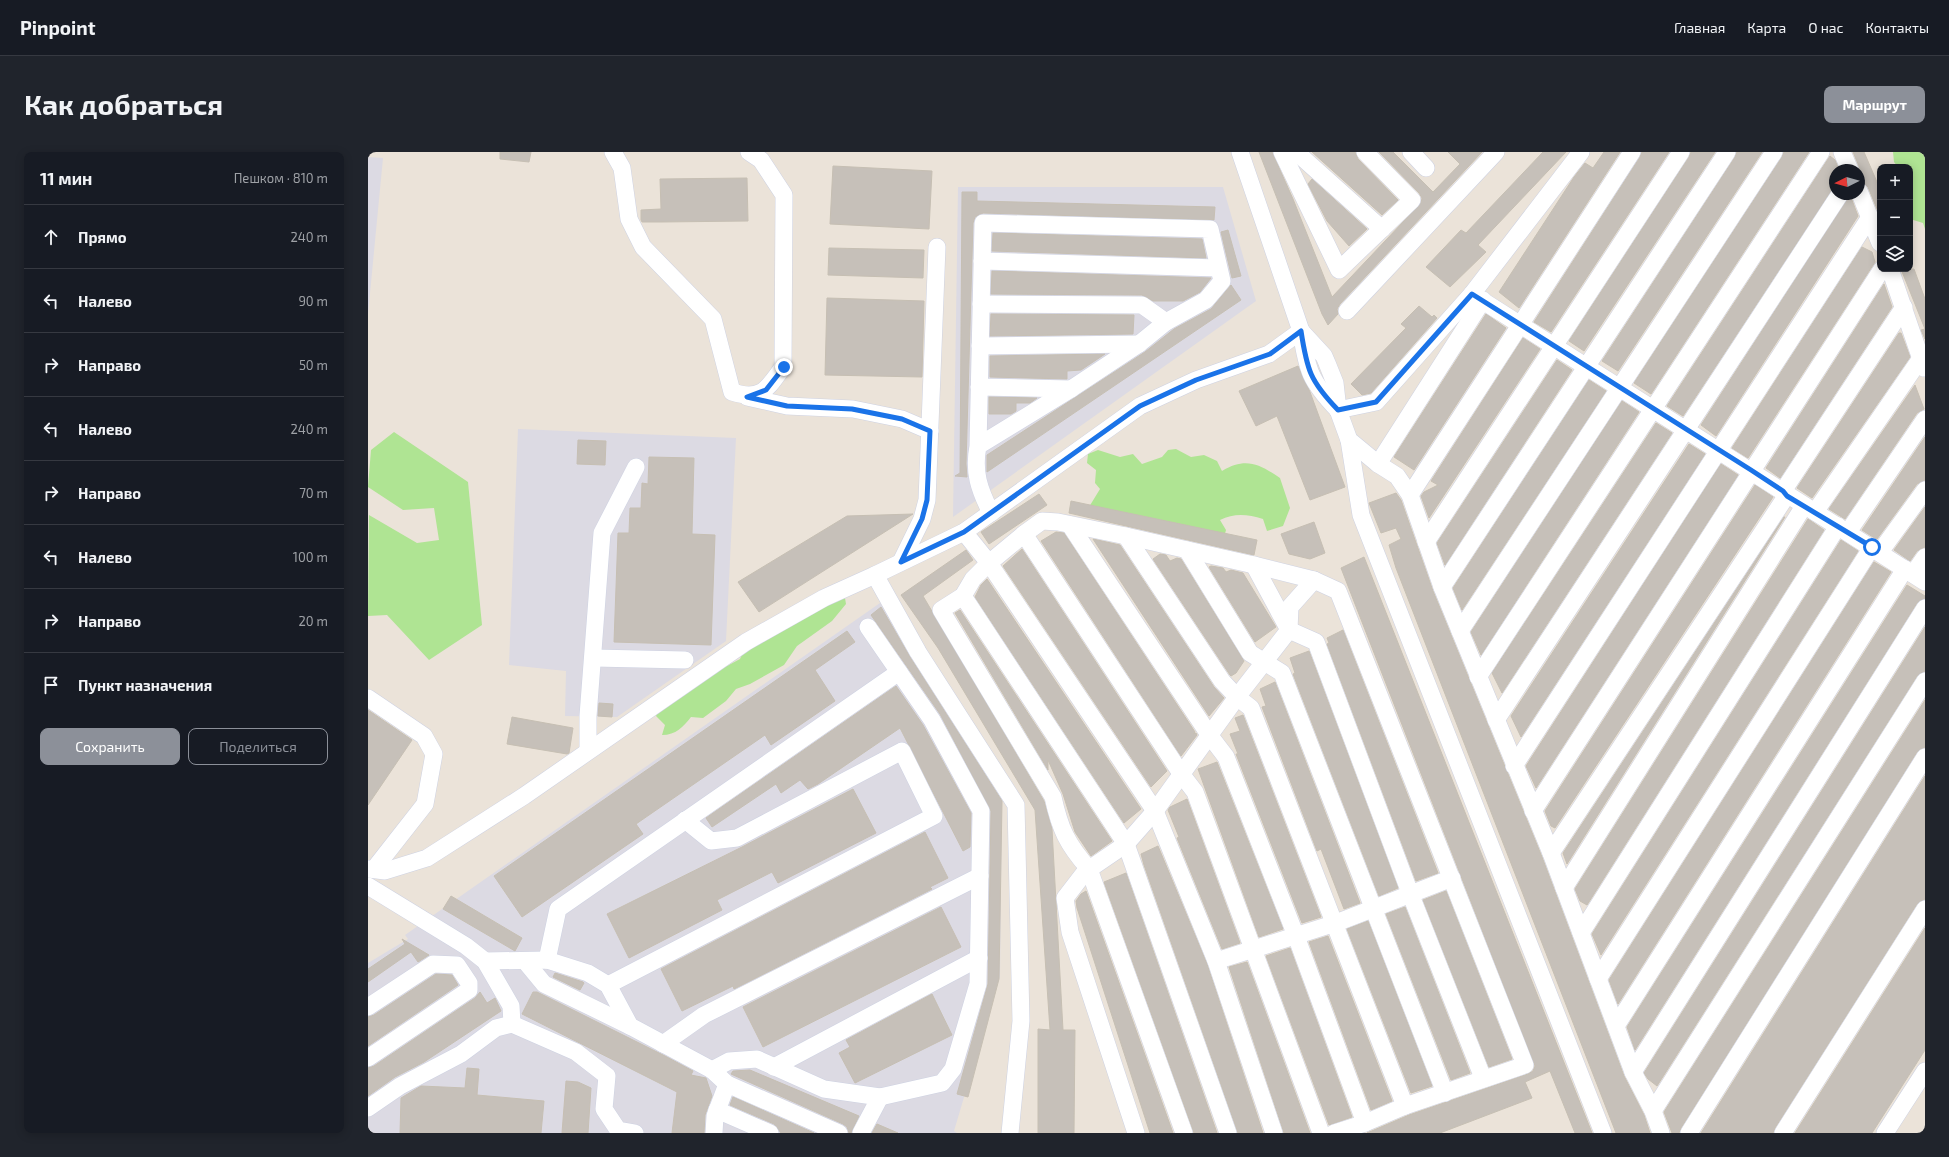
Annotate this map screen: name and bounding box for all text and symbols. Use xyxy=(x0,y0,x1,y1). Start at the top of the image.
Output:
text: Pinpoint xyxy=(20,16,95,39)
text: Главная xyxy=(1674,19,1725,36)
text: Карта xyxy=(1747,19,1786,36)
text: О нас xyxy=(1808,19,1844,36)
text: Контакты xyxy=(1866,19,1929,36)
button: Маршрут xyxy=(1824,86,1925,123)
text: Как добраться xyxy=(24,87,223,121)
north arrow xyxy=(1829,164,1865,200)
map controls xyxy=(1877,164,1913,272)
button: + xyxy=(1877,164,1913,200)
text: 11 мин xyxy=(40,168,92,188)
text: Пешком · 810 m xyxy=(234,170,328,186)
button: − xyxy=(1877,200,1913,236)
icon: ahead xyxy=(40,226,62,248)
text: Прямо xyxy=(78,228,127,246)
text: 240 m xyxy=(291,229,328,245)
button: layers xyxy=(1877,236,1913,272)
icon: left xyxy=(40,290,62,312)
text: Налево xyxy=(78,292,132,310)
text: 90 m xyxy=(298,293,328,309)
icon: right xyxy=(40,354,62,376)
text: Направо xyxy=(78,356,141,374)
text: 50 m xyxy=(299,357,328,373)
route end xyxy=(775,358,793,376)
icon: left xyxy=(40,418,62,440)
text: Налево xyxy=(78,420,132,438)
text: 240 m xyxy=(291,421,328,437)
icon: right xyxy=(40,482,62,504)
text: Направо xyxy=(78,484,141,502)
text: 70 m xyxy=(299,485,328,501)
route start xyxy=(1863,538,1881,556)
icon: left xyxy=(40,546,62,568)
text: Налево xyxy=(78,548,132,566)
text: 100 m xyxy=(293,549,328,565)
icon: right xyxy=(40,610,62,632)
text: Направо xyxy=(78,612,141,630)
text: 20 m xyxy=(299,613,328,629)
icon: arrive xyxy=(40,674,62,696)
text: Пункт назначения xyxy=(78,676,212,694)
button: Сохранить xyxy=(40,728,180,765)
button: Поделиться xyxy=(188,728,328,765)

